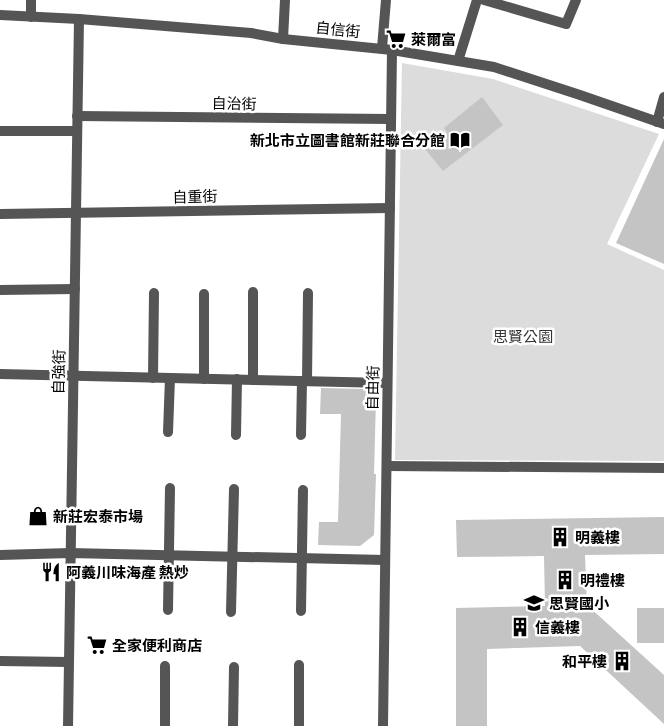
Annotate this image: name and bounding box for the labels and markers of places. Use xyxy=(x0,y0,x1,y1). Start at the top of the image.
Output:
supermarket icon: 萊爾富 xyxy=(385,28,407,50)
place label: 萊爾富 xyxy=(411,30,456,48)
library icon: 新北市立圖書館新莊聯合分館 xyxy=(449,129,471,151)
place label: 新北市立圖書館新莊聯合分館 xyxy=(250,131,445,149)
shop icon: 新莊宏泰市場 xyxy=(27,505,49,527)
place label: 新莊宏泰市場 xyxy=(53,507,143,525)
building icon: 明義樓 xyxy=(549,526,571,548)
place label: 明義樓 xyxy=(575,528,620,546)
restaurant icon: 阿義川味海產 熱炒 xyxy=(40,561,62,583)
place label: 阿義川味海產 熱炒 xyxy=(66,563,189,581)
building icon: 明禮樓 xyxy=(554,569,576,591)
place label: 明禮樓 xyxy=(580,571,625,589)
school or university icon: 思賢國小 xyxy=(523,592,545,614)
place label: 思賢國小 xyxy=(549,594,610,612)
building icon: 信義樓 xyxy=(509,616,531,638)
place label: 信義樓 xyxy=(535,618,580,636)
supermarket icon: 全家便利商店 xyxy=(86,634,108,656)
place label: 全家便利商店 xyxy=(112,636,202,654)
building icon: 和平樓 xyxy=(611,650,633,672)
place label: 和平樓 xyxy=(562,652,607,670)

